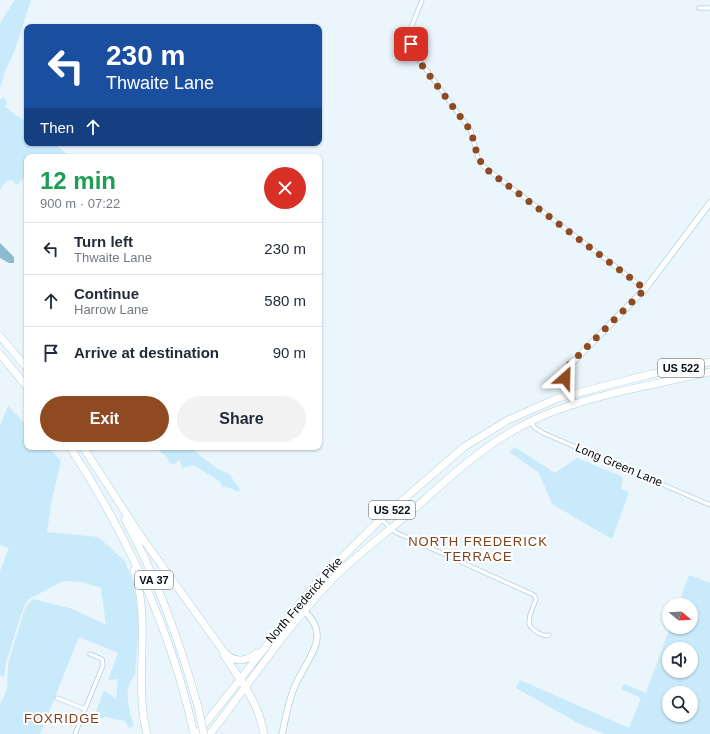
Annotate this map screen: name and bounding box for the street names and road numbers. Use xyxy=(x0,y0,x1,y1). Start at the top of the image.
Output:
road number: US 522 xyxy=(658,359,704,377)
street label: Long Green Lane xyxy=(573,440,665,490)
road number: US 522 xyxy=(369,501,415,519)
street label: North Frederick Pike xyxy=(263,554,345,646)
road number: VA 37 xyxy=(135,571,173,589)

